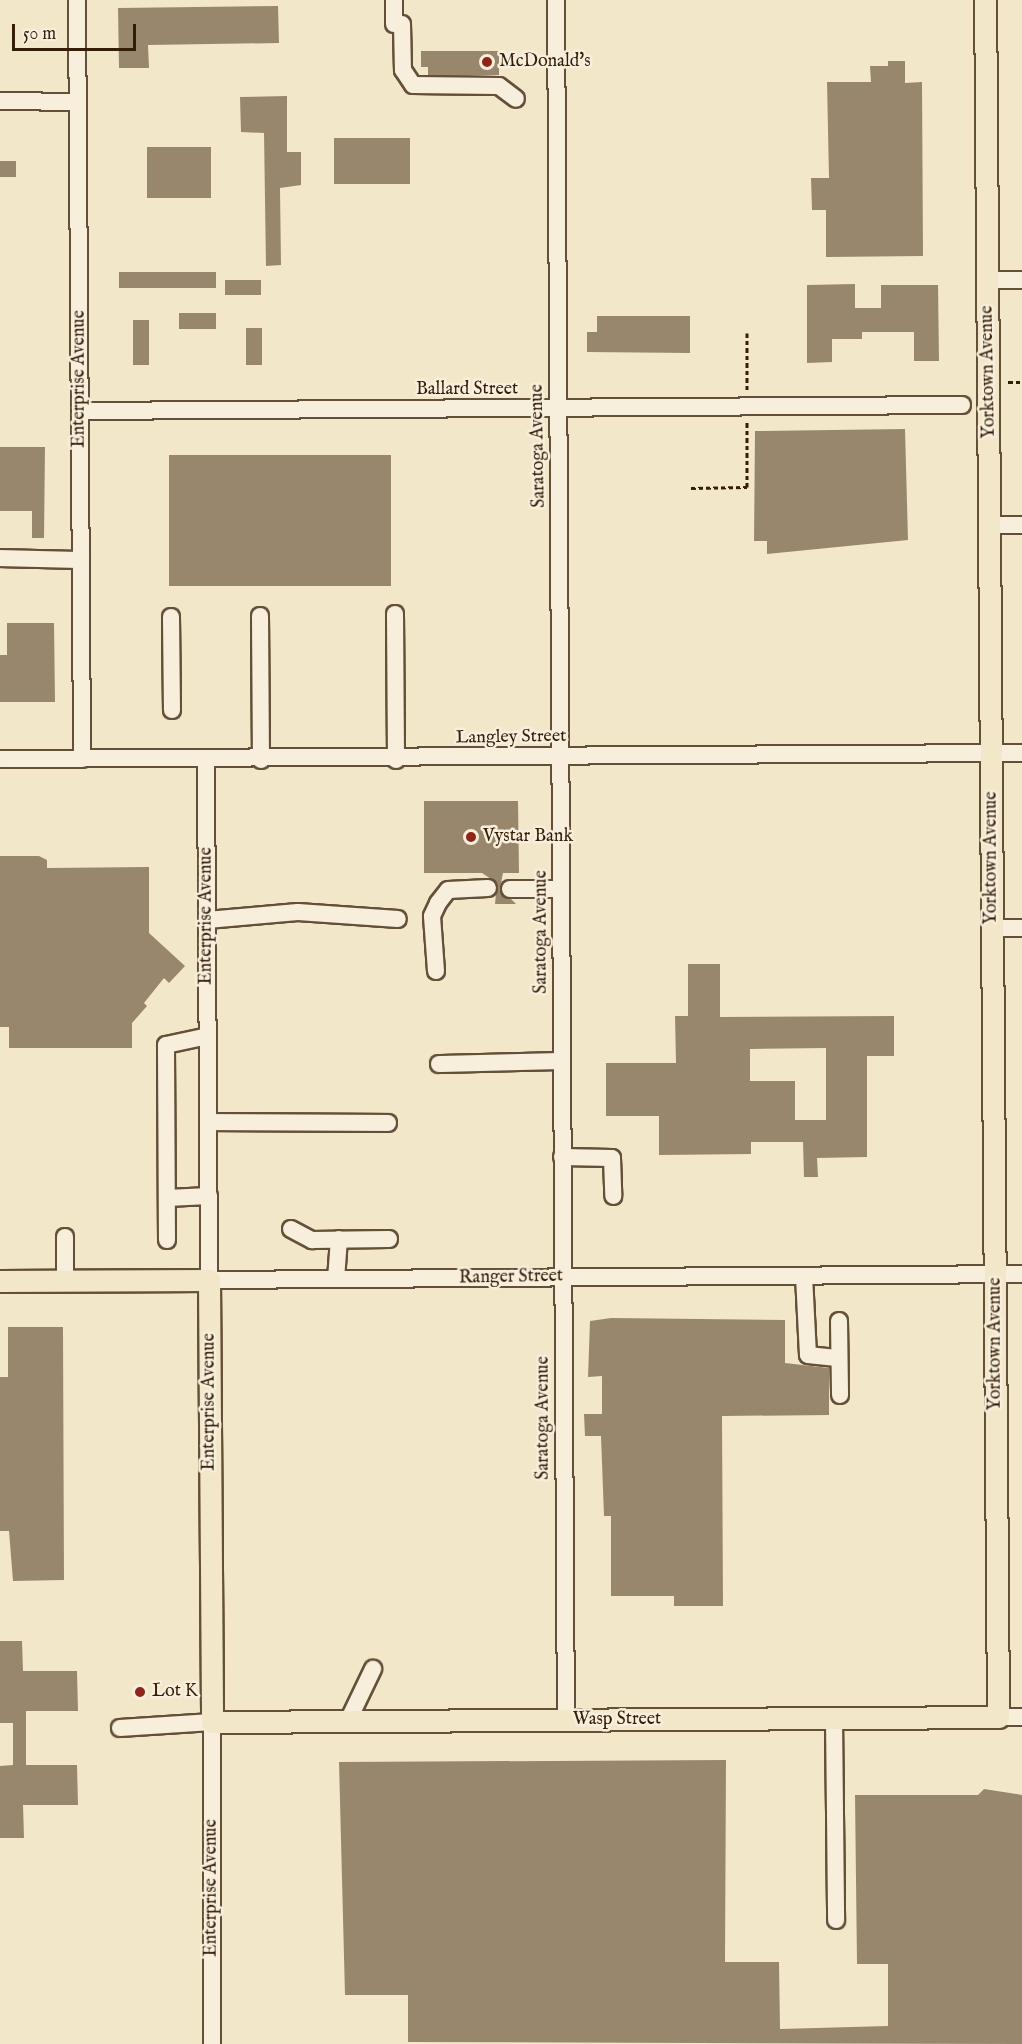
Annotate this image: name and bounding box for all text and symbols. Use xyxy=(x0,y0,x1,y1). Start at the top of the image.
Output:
scale bar xyxy=(15,12,140,50)
text: 50 m xyxy=(23,23,56,46)
place label: McDonald's xyxy=(499,51,591,73)
marker: McDonald's xyxy=(480,55,494,69)
street label: Yorktown Avenue xyxy=(977,305,1001,439)
street label: Enterprise Avenue xyxy=(69,310,91,448)
street label: Ballard Street xyxy=(416,379,518,401)
street label: Saratoga Avenue xyxy=(527,384,551,508)
street label: Langley Street xyxy=(456,726,566,750)
street label: Yorktown Avenue xyxy=(981,792,1003,924)
place label: Vystar Bank xyxy=(483,826,573,848)
marker: Vystar Bank xyxy=(464,830,478,844)
street label: Enterprise Avenue xyxy=(196,847,218,985)
street label: Saratoga Avenue xyxy=(531,870,553,994)
street label: Ranger Street xyxy=(459,1266,563,1290)
street label: Yorktown Avenue xyxy=(985,1278,1007,1410)
street label: Enterprise Avenue xyxy=(199,1333,221,1471)
street label: Saratoga Avenue xyxy=(533,1356,555,1480)
place label: Lot K xyxy=(152,1681,198,1703)
marker: Lot K xyxy=(133,1685,147,1699)
street label: Wasp Street xyxy=(573,1709,661,1731)
street label: Enterprise Avenue xyxy=(201,1819,223,1957)

